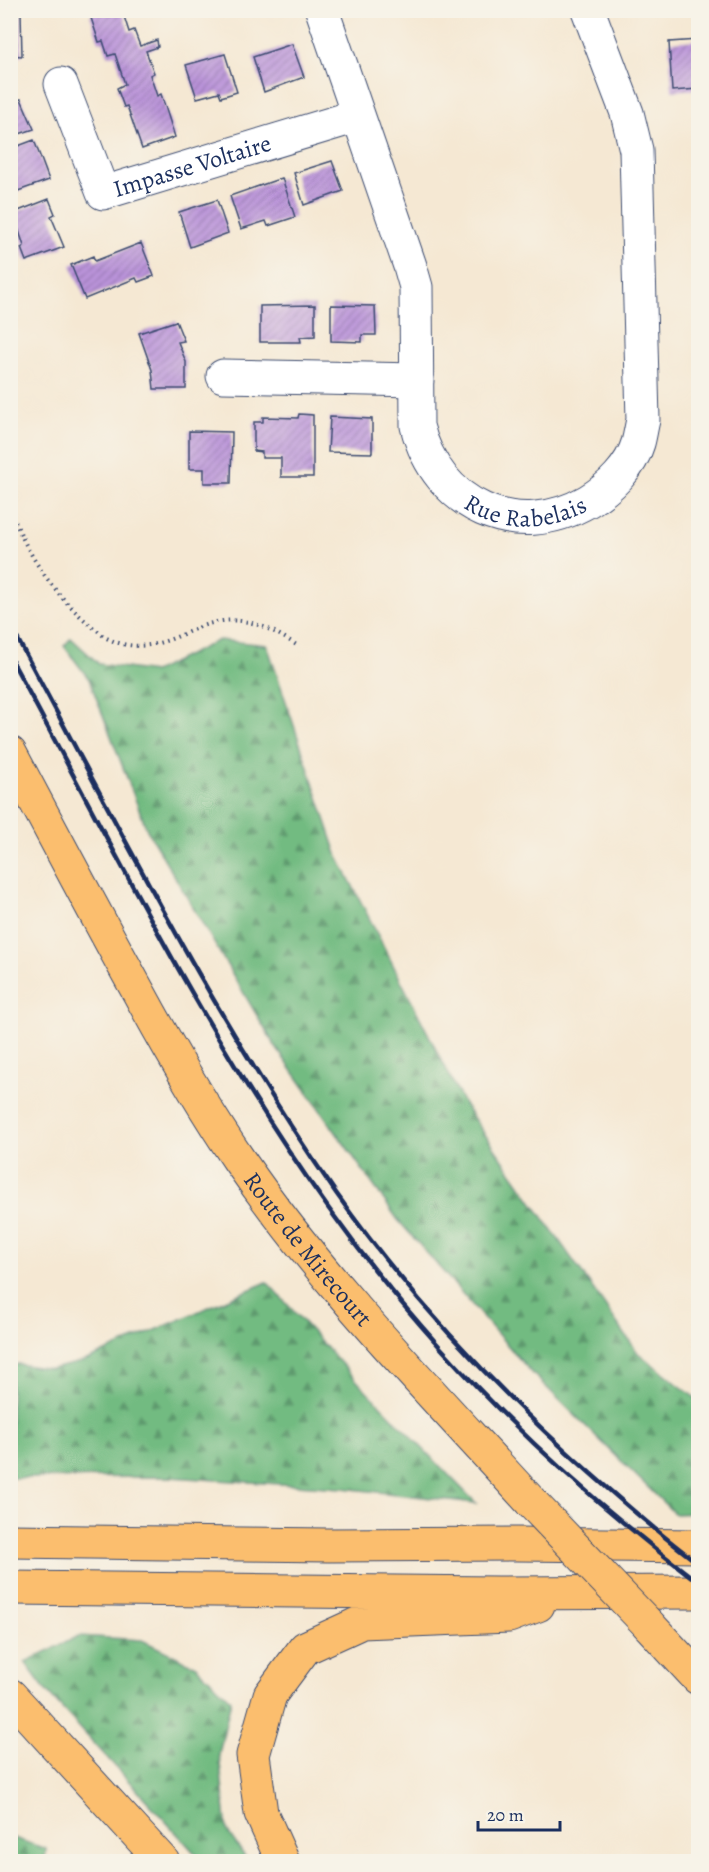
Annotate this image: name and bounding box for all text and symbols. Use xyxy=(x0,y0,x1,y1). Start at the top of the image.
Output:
street label: Impasse Voltaire xyxy=(109,127,275,205)
street label: Rue Rabelais xyxy=(459,487,592,535)
street label: Route de Mirecourt xyxy=(236,1166,380,1333)
scale bar xyxy=(478,1794,560,1832)
text: 20 m xyxy=(487,1803,524,1827)

